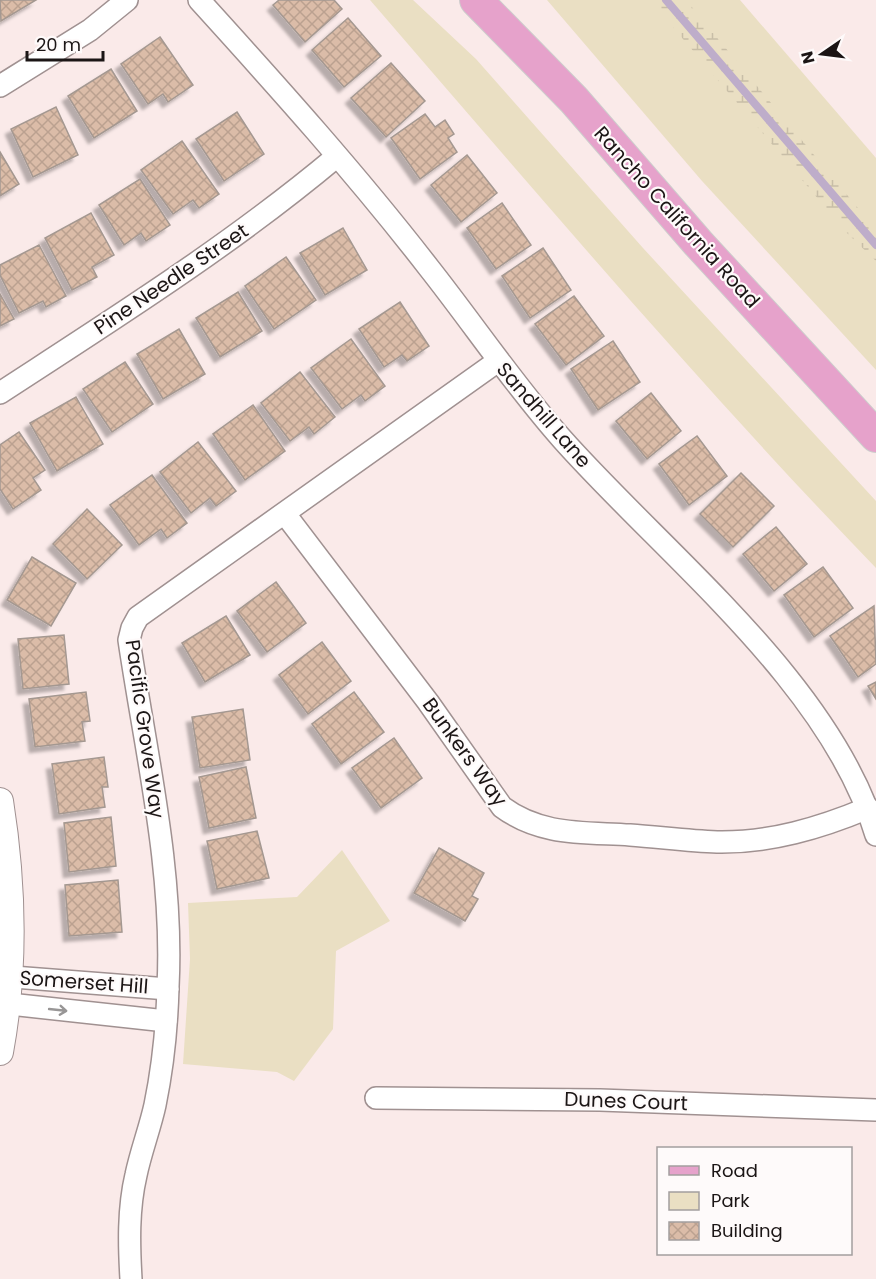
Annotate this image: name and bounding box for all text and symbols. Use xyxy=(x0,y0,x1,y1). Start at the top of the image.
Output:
scale bar xyxy=(27,24,104,62)
north arrow xyxy=(792,24,852,84)
text: 20 m xyxy=(36,32,81,57)
text: N xyxy=(795,49,821,66)
street label: Rancho California Road xyxy=(588,120,766,314)
street label: Pine Needle Street xyxy=(88,217,254,341)
street label: Sandhill Lane xyxy=(490,356,598,474)
street label: Pacific Grove Way xyxy=(119,638,171,820)
street label: Bunkers Way xyxy=(416,692,514,812)
street label: Somerset Hill xyxy=(19,964,149,1000)
one-way arrow xyxy=(48,1005,68,1016)
street label: Dunes Court xyxy=(564,1085,688,1117)
legend xyxy=(657,1147,852,1255)
text: Road xyxy=(711,1158,758,1183)
text: Park xyxy=(711,1188,750,1213)
text: Building xyxy=(711,1218,783,1243)

